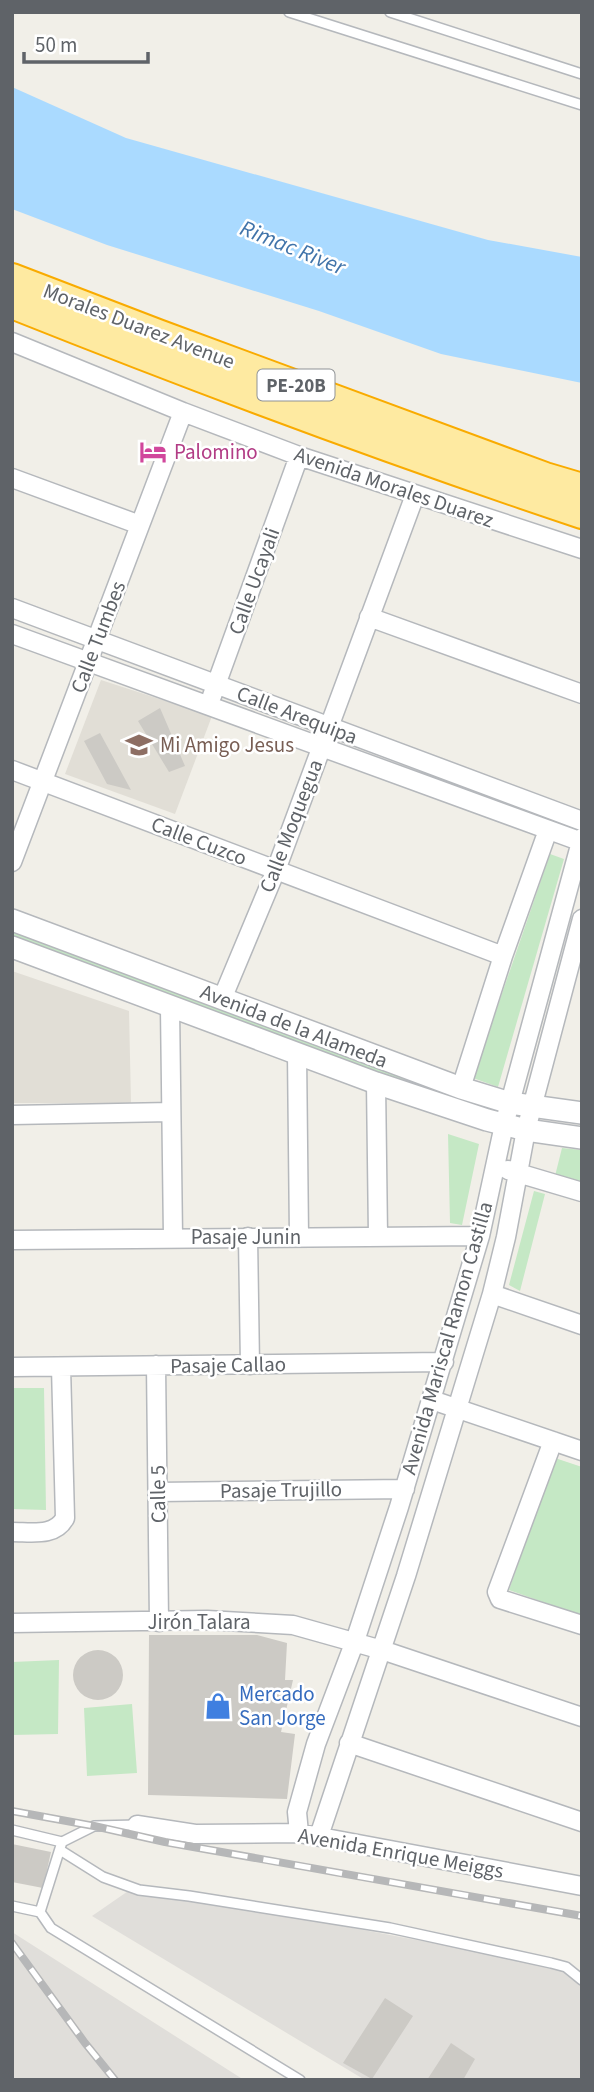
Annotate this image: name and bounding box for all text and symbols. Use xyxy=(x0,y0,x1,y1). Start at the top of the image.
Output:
scale bar xyxy=(24,21,149,65)
text: 50 m xyxy=(35,30,77,60)
water label: Rimac River xyxy=(235,211,351,284)
street label: Morales Duarez Avenue xyxy=(39,276,239,376)
road number: PE-20B xyxy=(258,370,334,400)
hotel icon: Palomino xyxy=(138,437,168,467)
place label: Palomino xyxy=(174,437,258,467)
street label: Avenida Morales Duarez xyxy=(290,439,498,535)
street label: Calle Ucayali xyxy=(221,523,287,639)
street label: Calle Tumbes xyxy=(63,576,133,697)
street label: Calle Arequipa xyxy=(232,678,362,752)
school or university icon: Mi Amigo Jesus xyxy=(124,730,154,760)
place label: Mi Amigo Jesus xyxy=(160,730,294,760)
street label: Calle Moquegua xyxy=(252,755,330,897)
street label: Calle Cuzco xyxy=(147,809,251,873)
street label: Avenida de la Alameda xyxy=(196,976,392,1076)
street label: Avenida Mariscal Ramon Castilla xyxy=(394,1198,500,1478)
street label: Pasaje Junin xyxy=(191,1222,301,1252)
street label: Pasaje Callao xyxy=(170,1349,286,1381)
street label: Calle 5 xyxy=(142,1465,174,1523)
street label: Pasaje Trujillo xyxy=(220,1474,342,1506)
street label: Jirón Talara xyxy=(148,1607,251,1637)
place label: Mercado San Jorge xyxy=(239,1679,326,1733)
shop icon: Mercado San Jorge xyxy=(203,1691,233,1721)
street label: Avenida Enrique Meiggs xyxy=(296,1820,506,1886)

